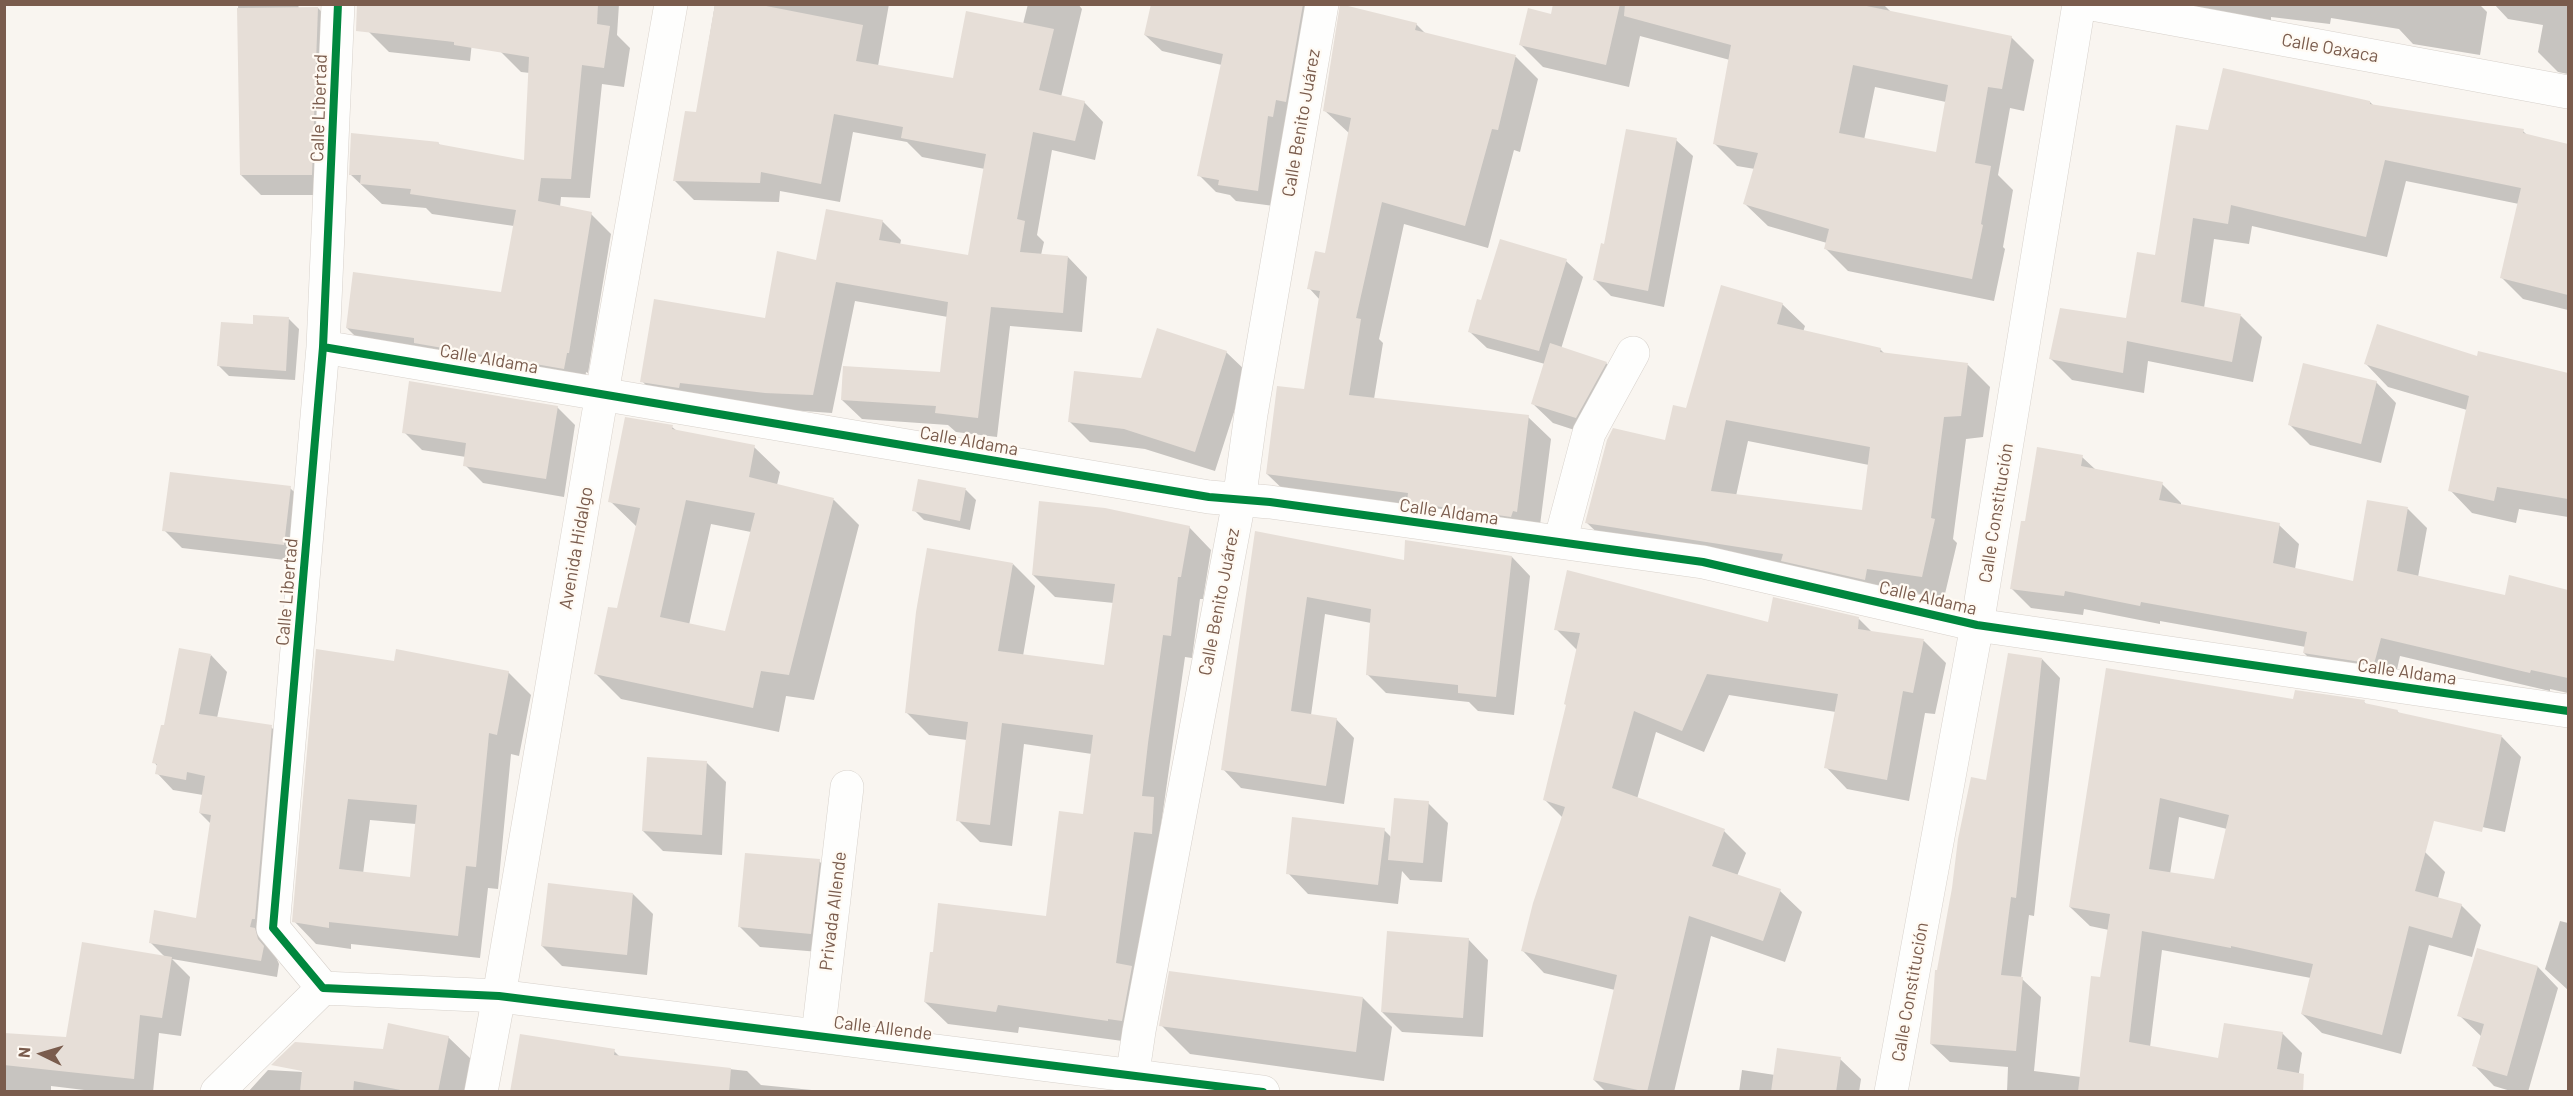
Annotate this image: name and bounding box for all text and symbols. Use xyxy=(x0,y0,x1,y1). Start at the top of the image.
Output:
street label: Calle Oaxaca xyxy=(2280,29,2380,67)
street label: Calle Benito Juárez xyxy=(1277,47,1325,199)
street label: Calle Libertad xyxy=(306,54,332,162)
street label: Calle Aldama xyxy=(438,340,540,378)
street label: Calle Aldama xyxy=(918,422,1020,460)
street label: Calle Constitución xyxy=(1974,442,2018,584)
street label: Avenida Hidalgo xyxy=(555,485,597,611)
street label: Calle Aldama xyxy=(1398,494,1500,530)
street label: Calle Benito Juárez xyxy=(1194,527,1244,677)
street label: Calle Libertad xyxy=(272,537,302,647)
street label: Calle Aldama xyxy=(1877,576,1979,620)
street label: Calle Aldama xyxy=(2356,654,2458,690)
street label: Privada Allende xyxy=(815,850,851,972)
street label: Calle Constitución xyxy=(1887,921,1933,1063)
street label: Calle Allende xyxy=(832,1011,934,1045)
north arrow xyxy=(12,1024,72,1084)
text: N xyxy=(14,1046,33,1059)

